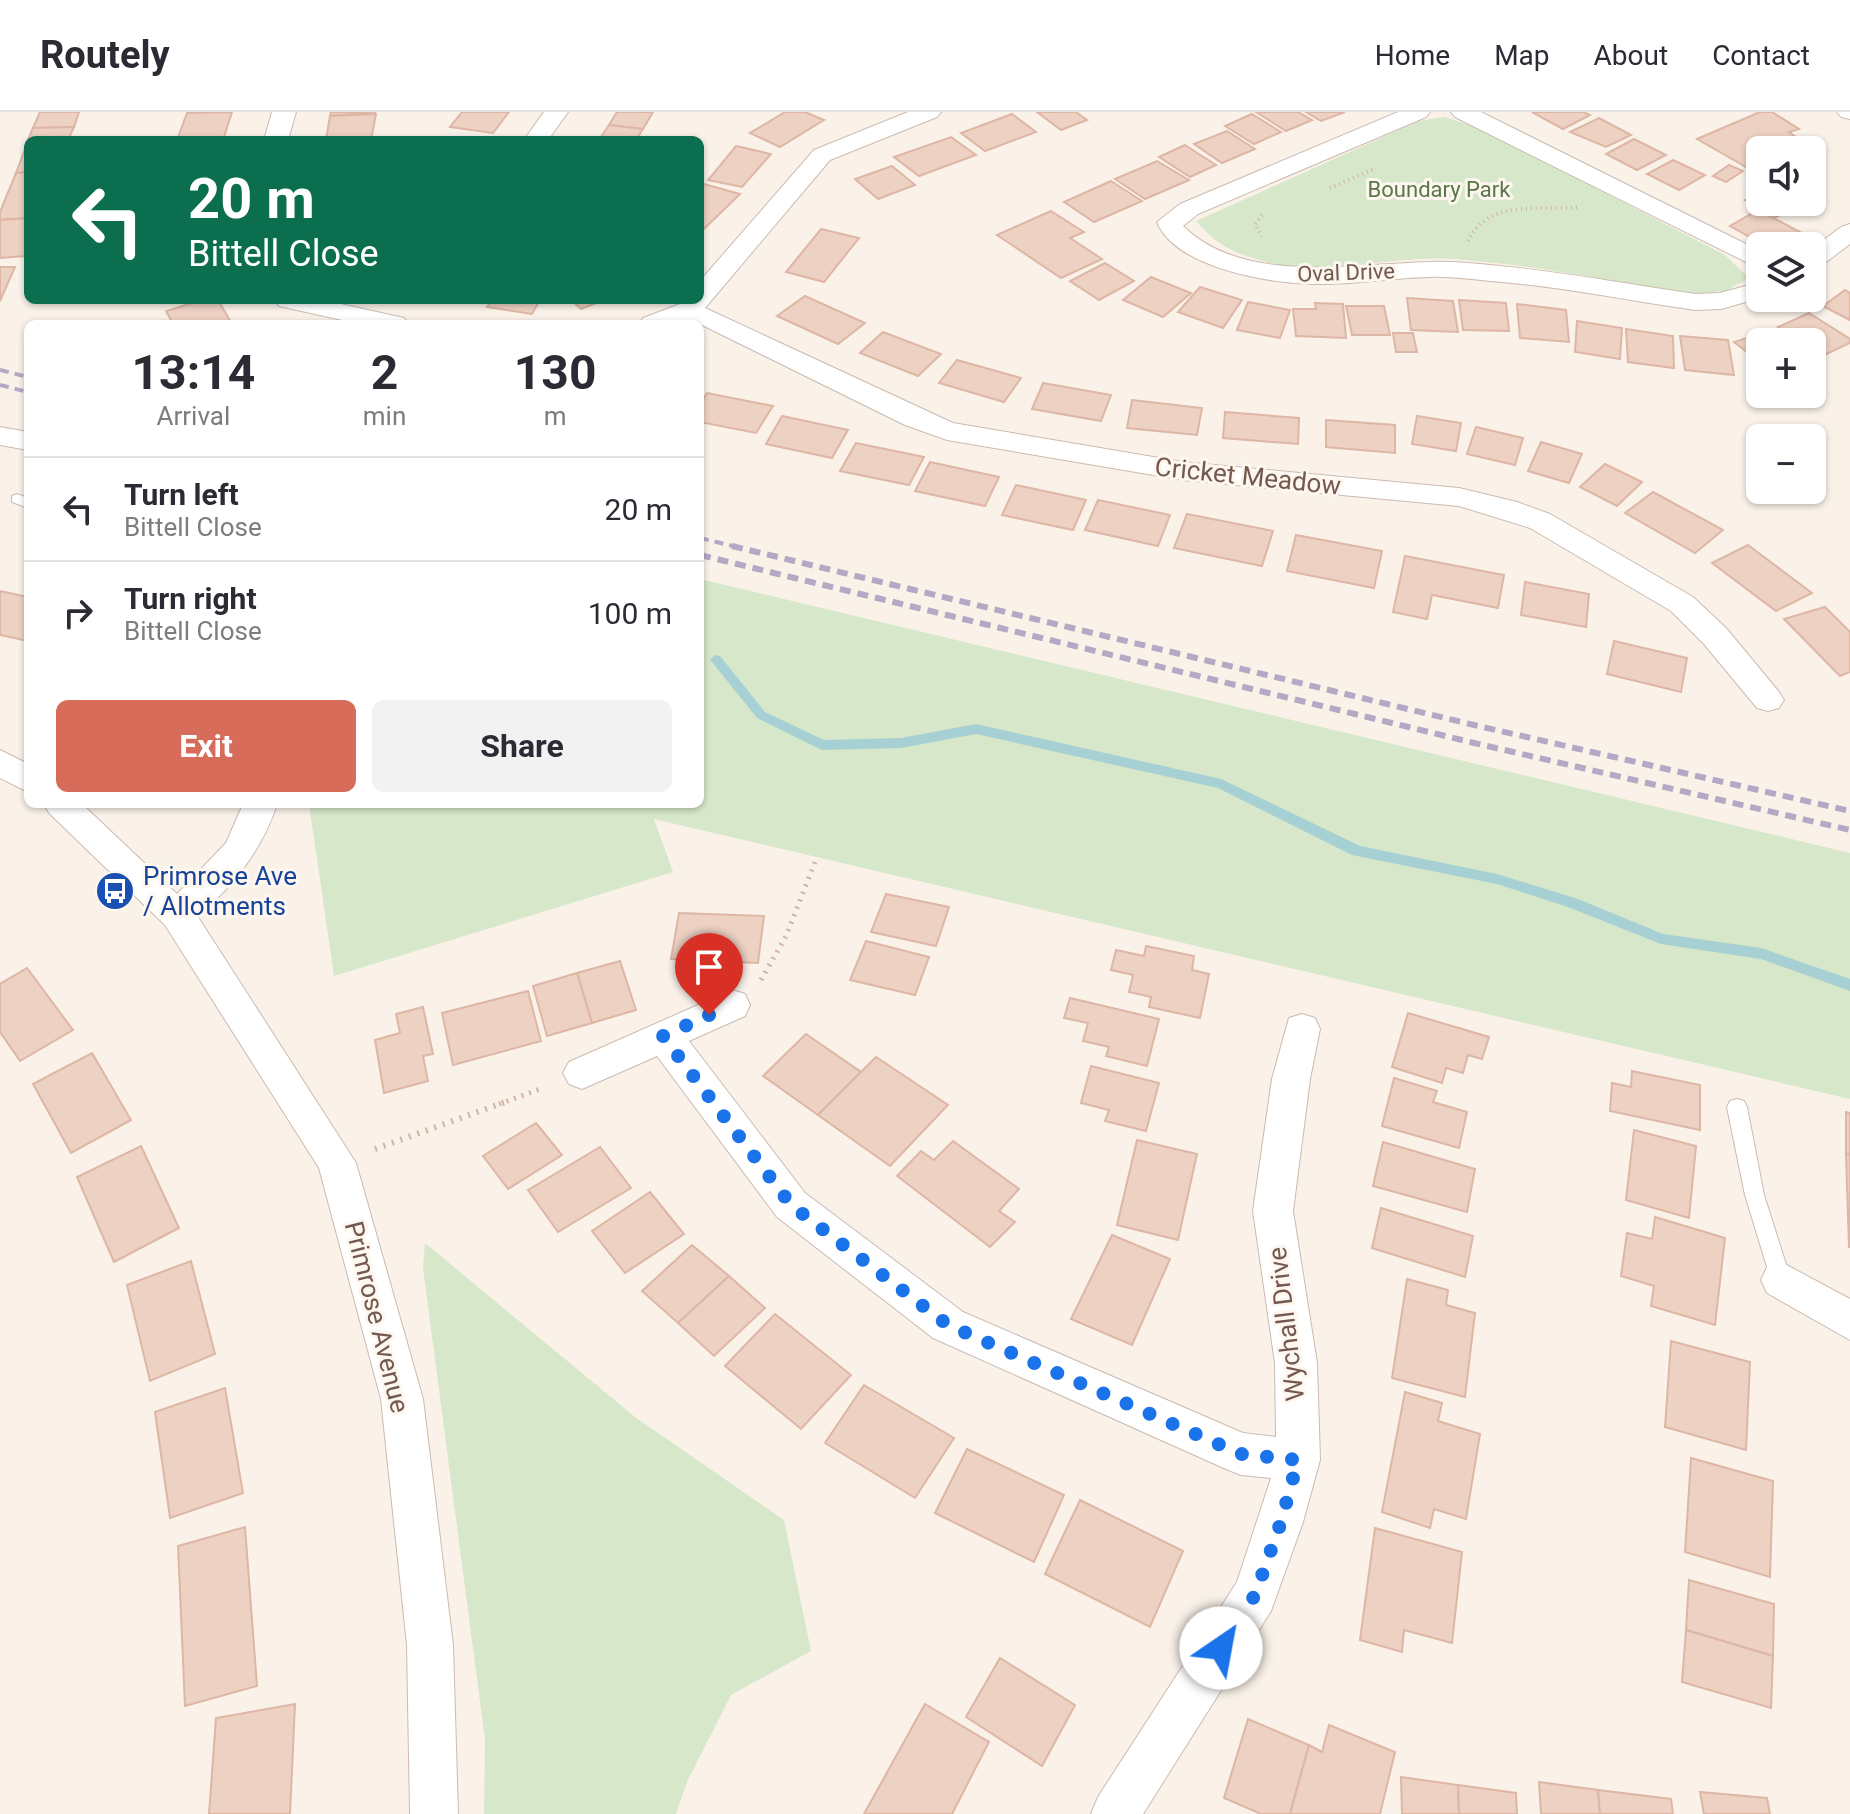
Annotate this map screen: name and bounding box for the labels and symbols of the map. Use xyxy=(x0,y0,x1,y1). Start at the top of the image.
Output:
park label: Boundary Park xyxy=(1368,177,1511,202)
street label: Oval Drive xyxy=(1297,258,1395,287)
street label: Cricket Meadow xyxy=(1153,451,1343,501)
place label: Primrose Ave / Allotments xyxy=(143,861,297,921)
bus stop icon: Primrose Ave / Allotments xyxy=(94,870,136,912)
pin xyxy=(675,933,743,1015)
street label: Primrose Avenue xyxy=(339,1218,415,1416)
street label: Wychall Drive xyxy=(1262,1245,1310,1403)
position arrow xyxy=(1179,1606,1263,1690)

